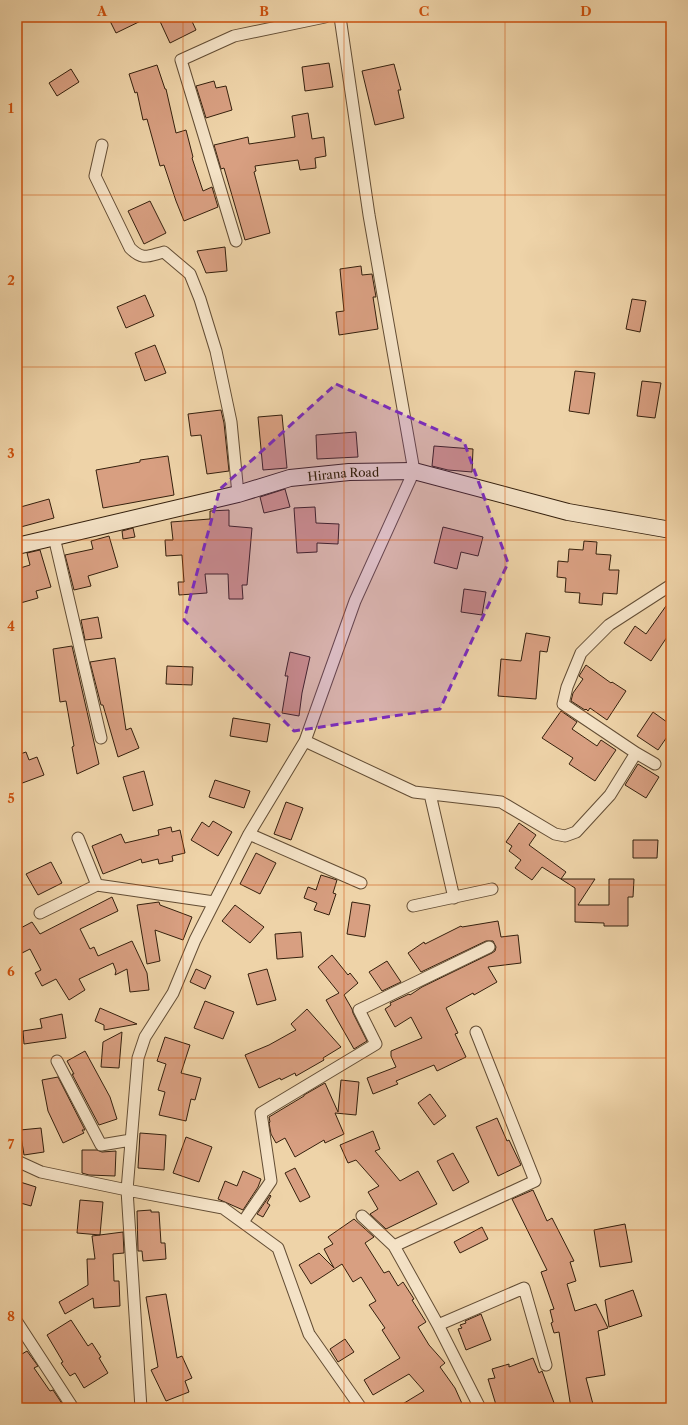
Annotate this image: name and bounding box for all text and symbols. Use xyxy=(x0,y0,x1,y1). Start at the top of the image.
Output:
text: A xyxy=(96,3,108,19)
text: B xyxy=(259,3,269,19)
text: C xyxy=(419,3,429,19)
text: D xyxy=(580,3,592,19)
text: 1 xyxy=(8,100,14,116)
text: 2 xyxy=(7,272,15,288)
text: 3 xyxy=(7,445,15,461)
street label: Hirana Road xyxy=(307,464,380,484)
text: 4 xyxy=(7,618,15,634)
text: 5 xyxy=(7,790,15,806)
text: 6 xyxy=(7,963,15,979)
text: 7 xyxy=(8,1136,15,1152)
text: 8 xyxy=(7,1308,15,1324)

